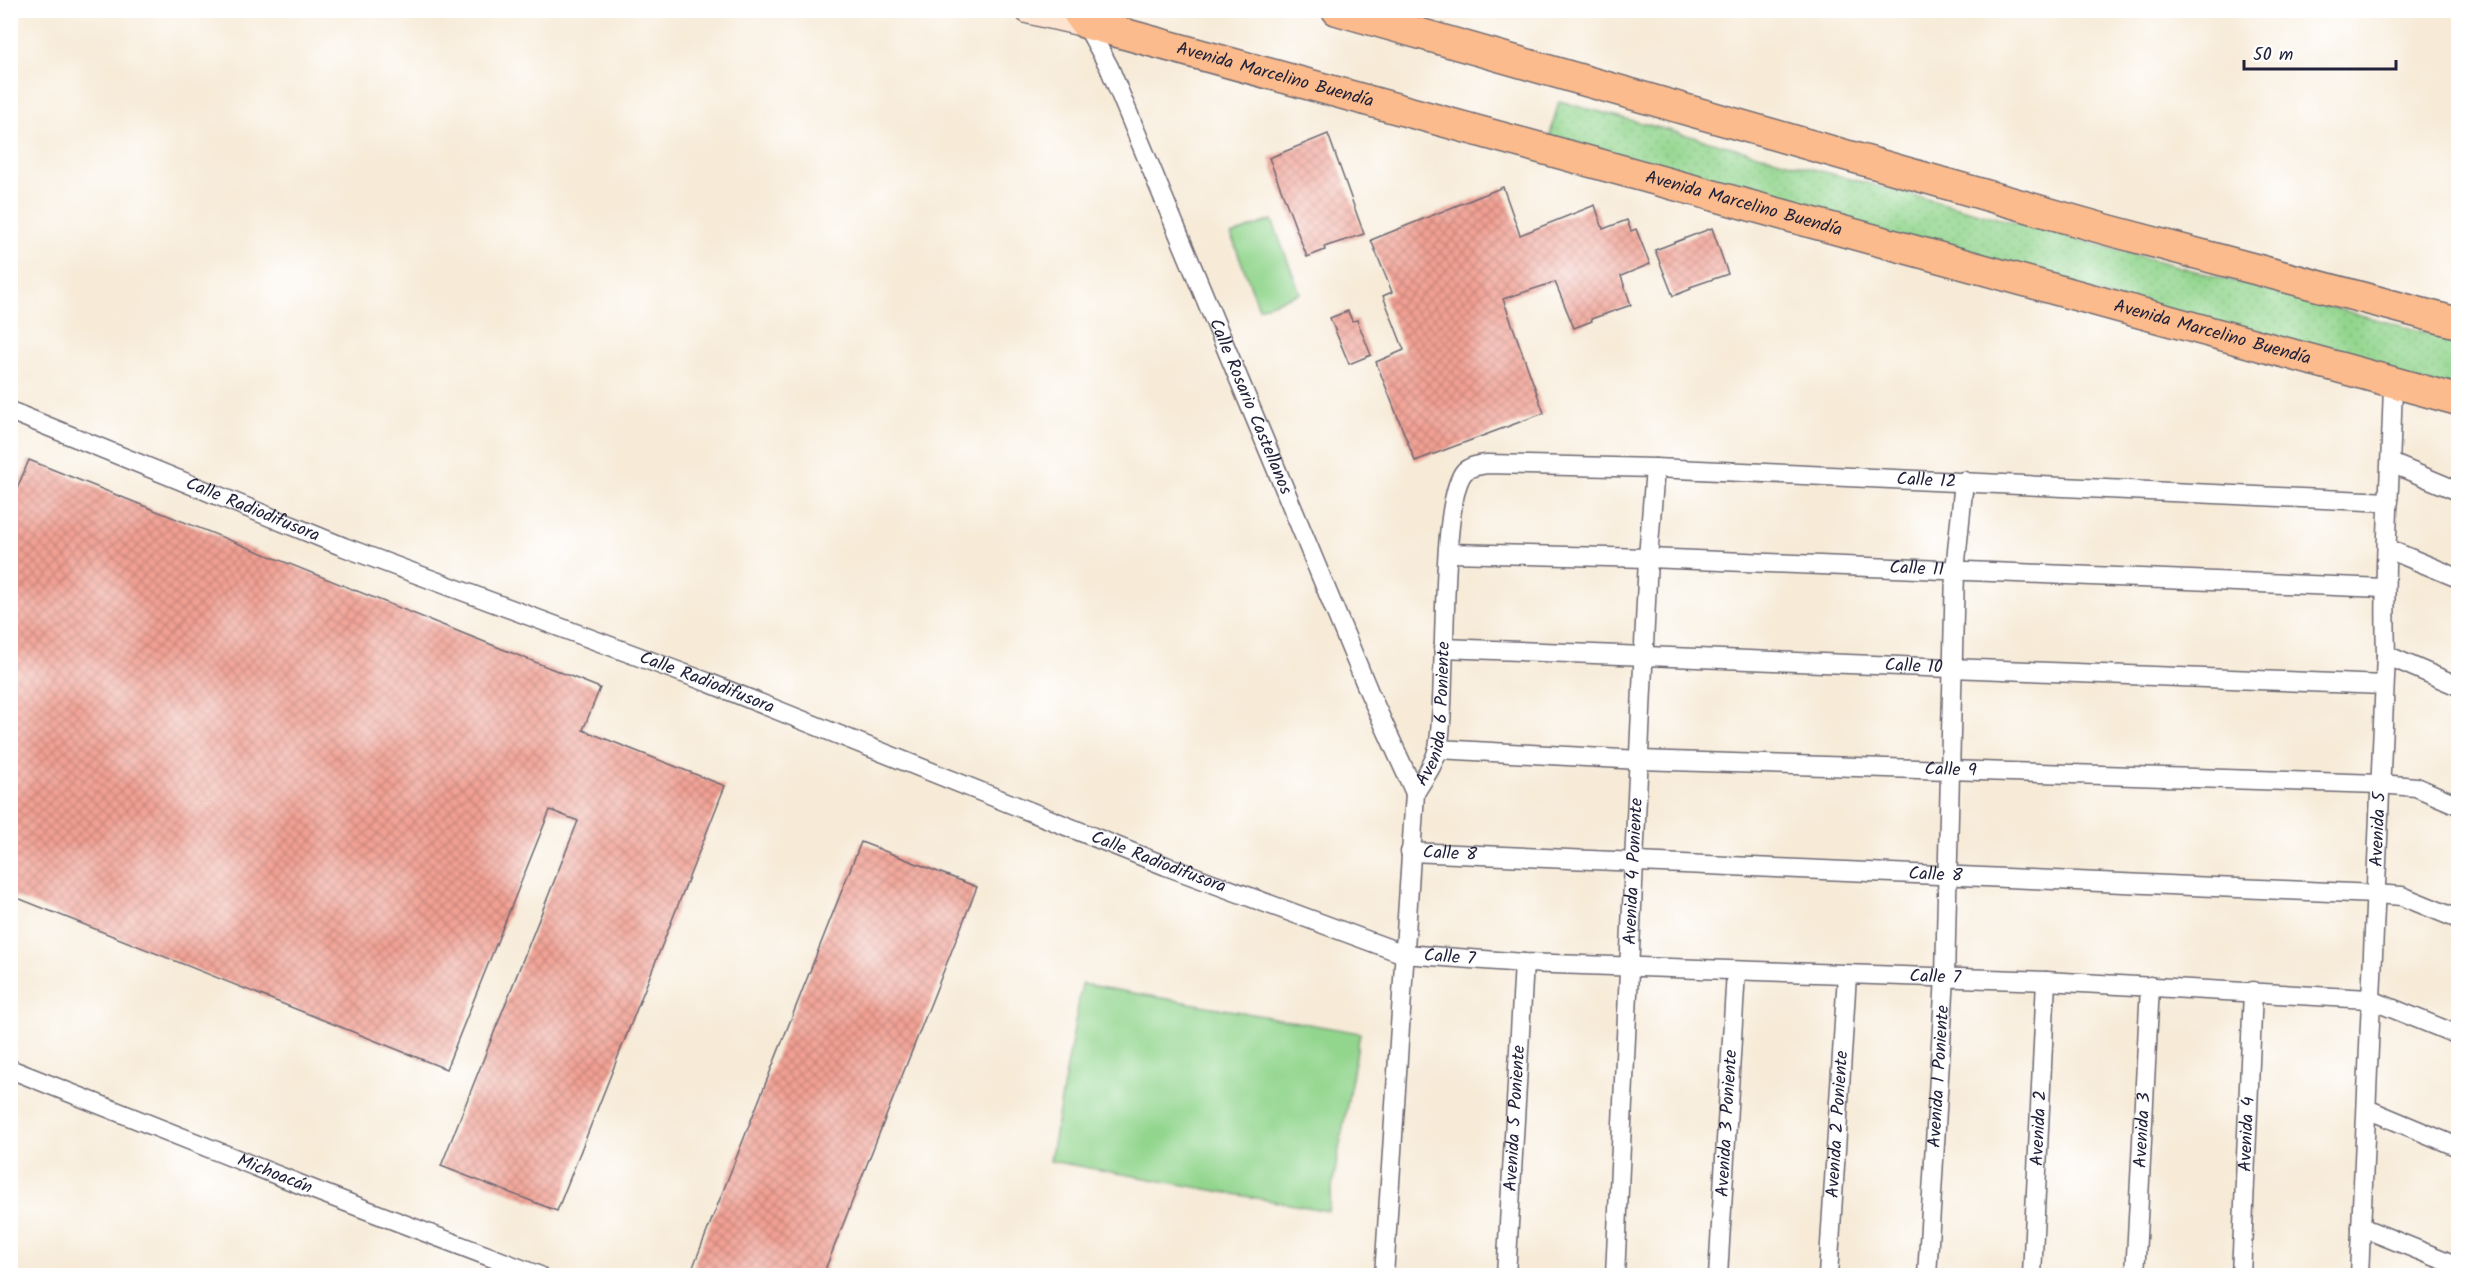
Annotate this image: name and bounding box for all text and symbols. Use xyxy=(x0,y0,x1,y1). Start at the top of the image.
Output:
scale bar xyxy=(2244,33,2396,71)
street label: Avenida Marcelino Buendía xyxy=(1173,34,1377,116)
text: 50 m xyxy=(2253,41,2293,70)
street label: Avenida Marcelino Buendía xyxy=(1642,163,1846,245)
street label: Avenida Marcelino Buendía xyxy=(2111,292,2314,373)
street label: Calle Rosario Castellanos xyxy=(1201,314,1300,500)
street label: Calle 12 xyxy=(1896,465,1957,496)
street label: Calle Radiodifusora xyxy=(181,469,324,550)
street label: Calle 11 xyxy=(1889,553,1945,585)
street label: Avenida 6 Poniente xyxy=(1408,641,1458,792)
street label: Calle Radiodifusora xyxy=(635,644,779,722)
street label: Calle 10 xyxy=(1884,651,1943,682)
street label: Calle 9 xyxy=(1924,755,1977,785)
street label: Avenida 5 xyxy=(2362,790,2395,867)
street label: Avenida 4 Poniente xyxy=(1616,797,1651,946)
street label: Calle Radiodifusora xyxy=(1087,823,1230,901)
street label: Calle 8 xyxy=(1422,838,1478,869)
street label: Calle 8 xyxy=(1908,859,1963,891)
street label: Calle 7 xyxy=(1423,941,1477,974)
street label: Calle 7 xyxy=(1909,962,1962,993)
street label: Avenida 1 Poniente xyxy=(1920,1004,1958,1148)
street label: Avenida 5 Poniente xyxy=(1496,1044,1534,1192)
street label: Avenida 3 Poniente xyxy=(1708,1049,1746,1198)
street label: Avenida 2 Poniente xyxy=(1818,1050,1857,1199)
street label: Avenida 2 xyxy=(2023,1090,2055,1167)
street label: Avenida 3 xyxy=(2126,1092,2159,1169)
street label: Avenida 4 xyxy=(2231,1096,2263,1172)
street label: Michoacán xyxy=(233,1146,317,1202)

